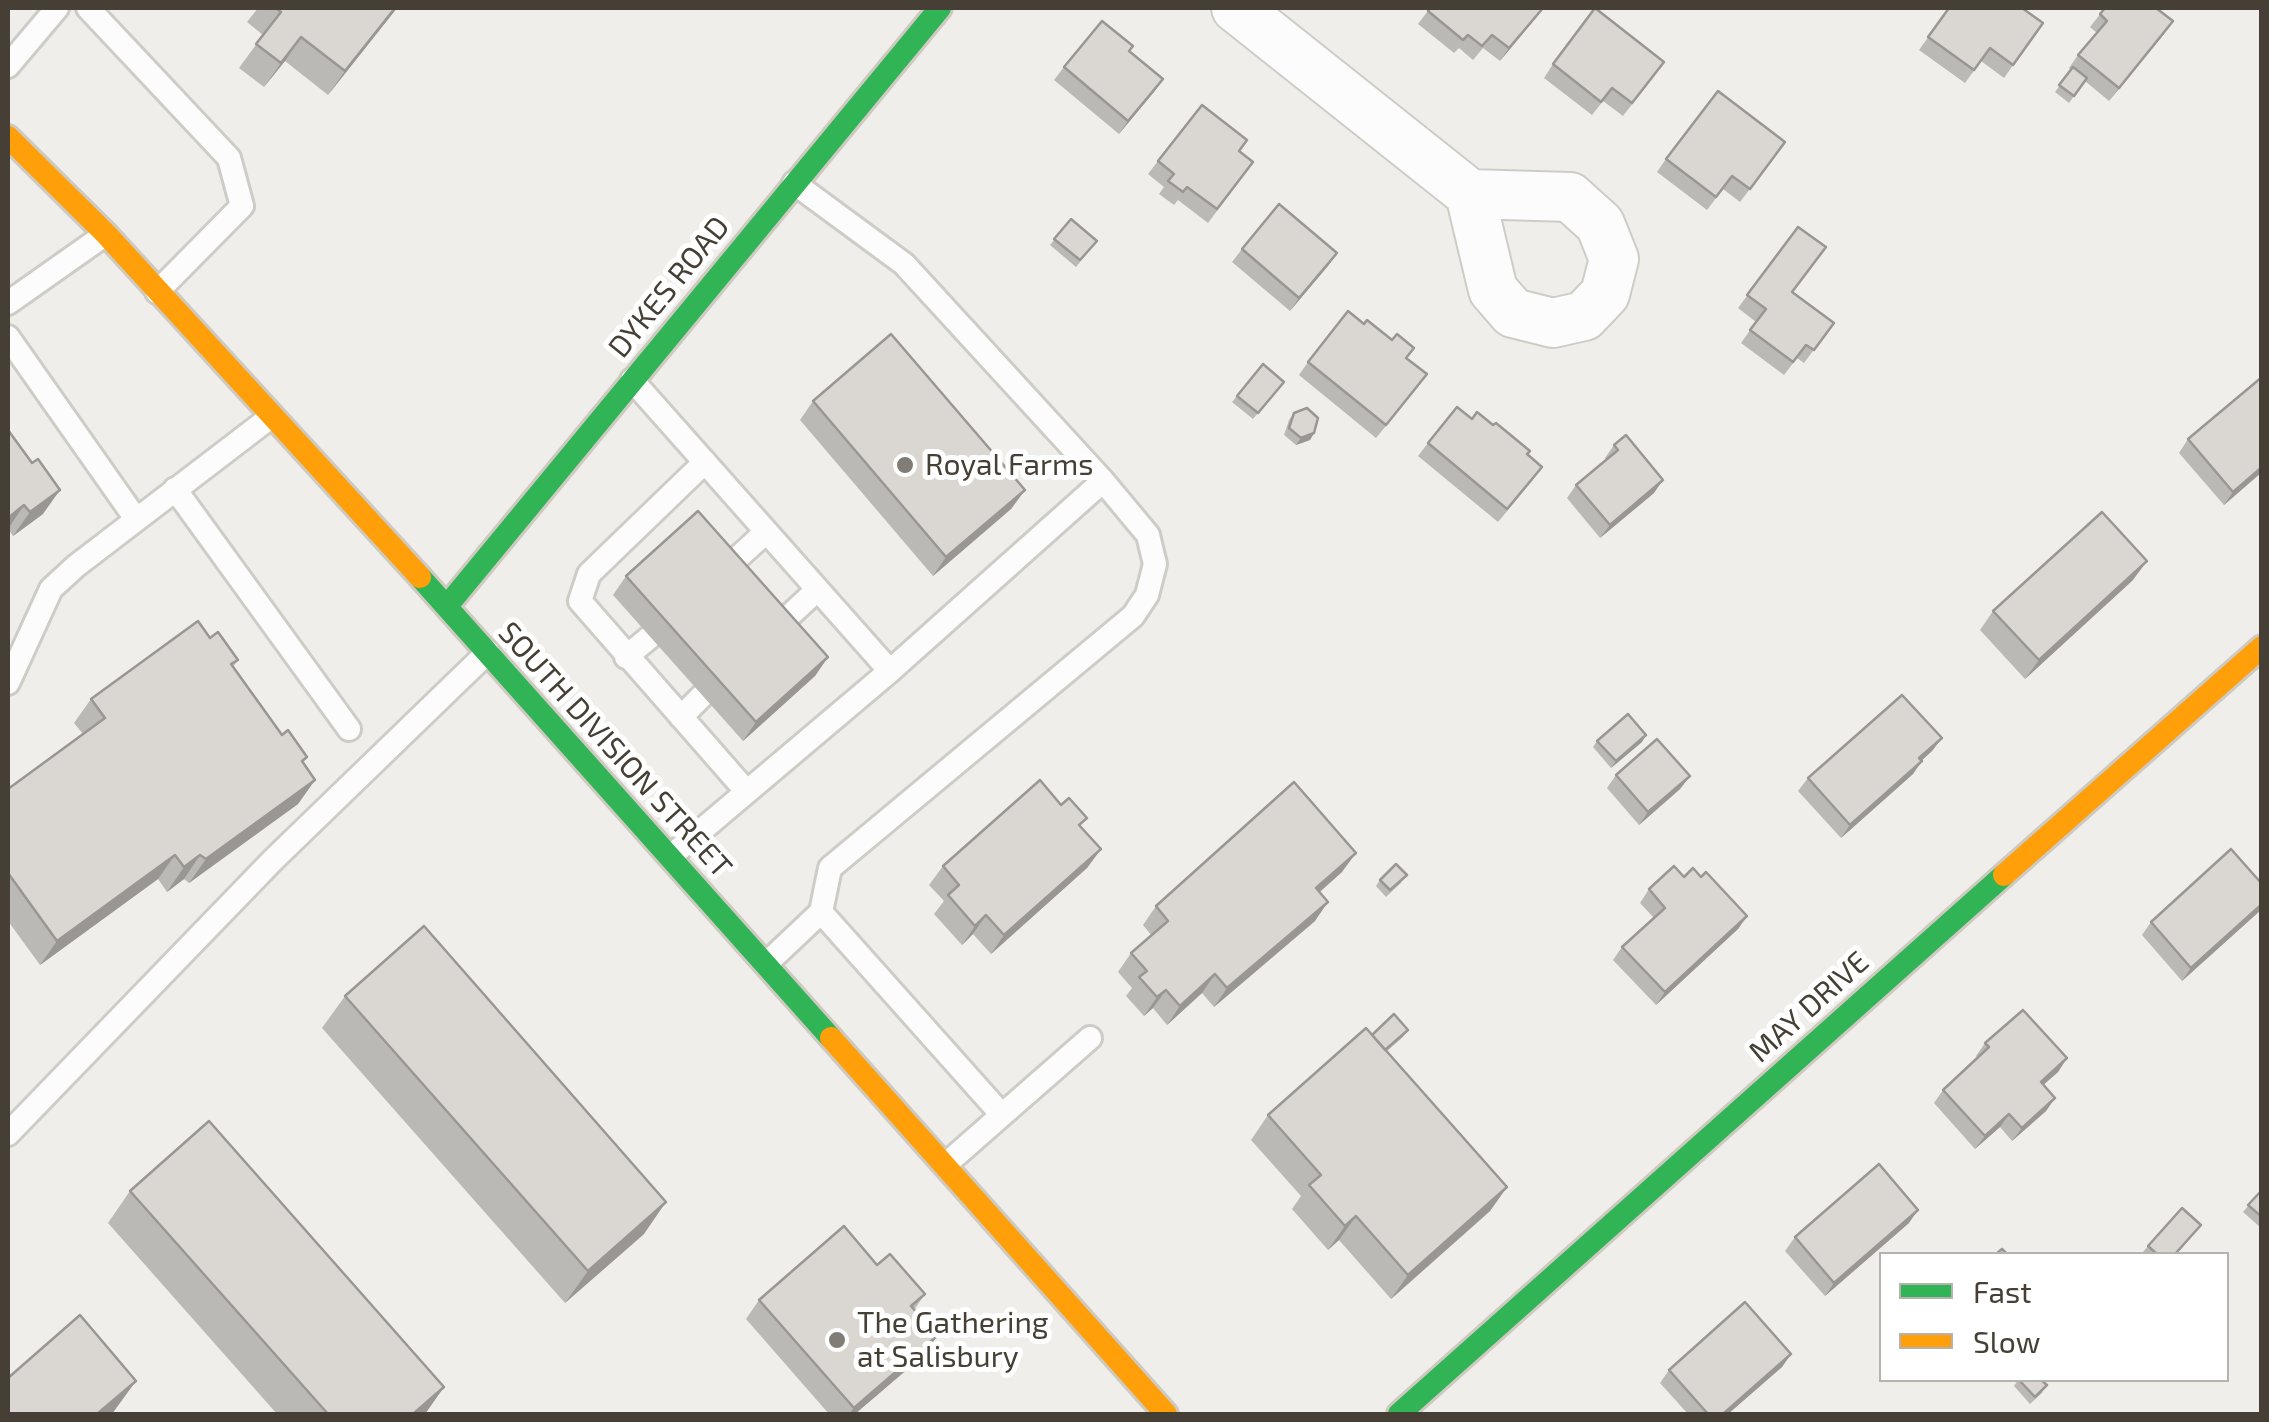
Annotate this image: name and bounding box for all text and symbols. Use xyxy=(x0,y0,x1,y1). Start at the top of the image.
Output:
street label: DYKES ROAD xyxy=(601,209,737,365)
place label: Royal Farms xyxy=(925,447,1094,483)
marker: Royal Farms xyxy=(894,454,916,476)
street label: SOUTH DIVISION STREET xyxy=(491,615,739,885)
street label: MAY DRIVE xyxy=(1742,944,1876,1070)
legend xyxy=(1879,1252,2229,1382)
text: Fast xyxy=(1973,1273,2032,1309)
place label: The Gathering at Salisbury xyxy=(857,1305,1049,1376)
text: Slow xyxy=(1973,1323,2040,1359)
marker: The Gathering at Salisbury xyxy=(826,1329,848,1351)

